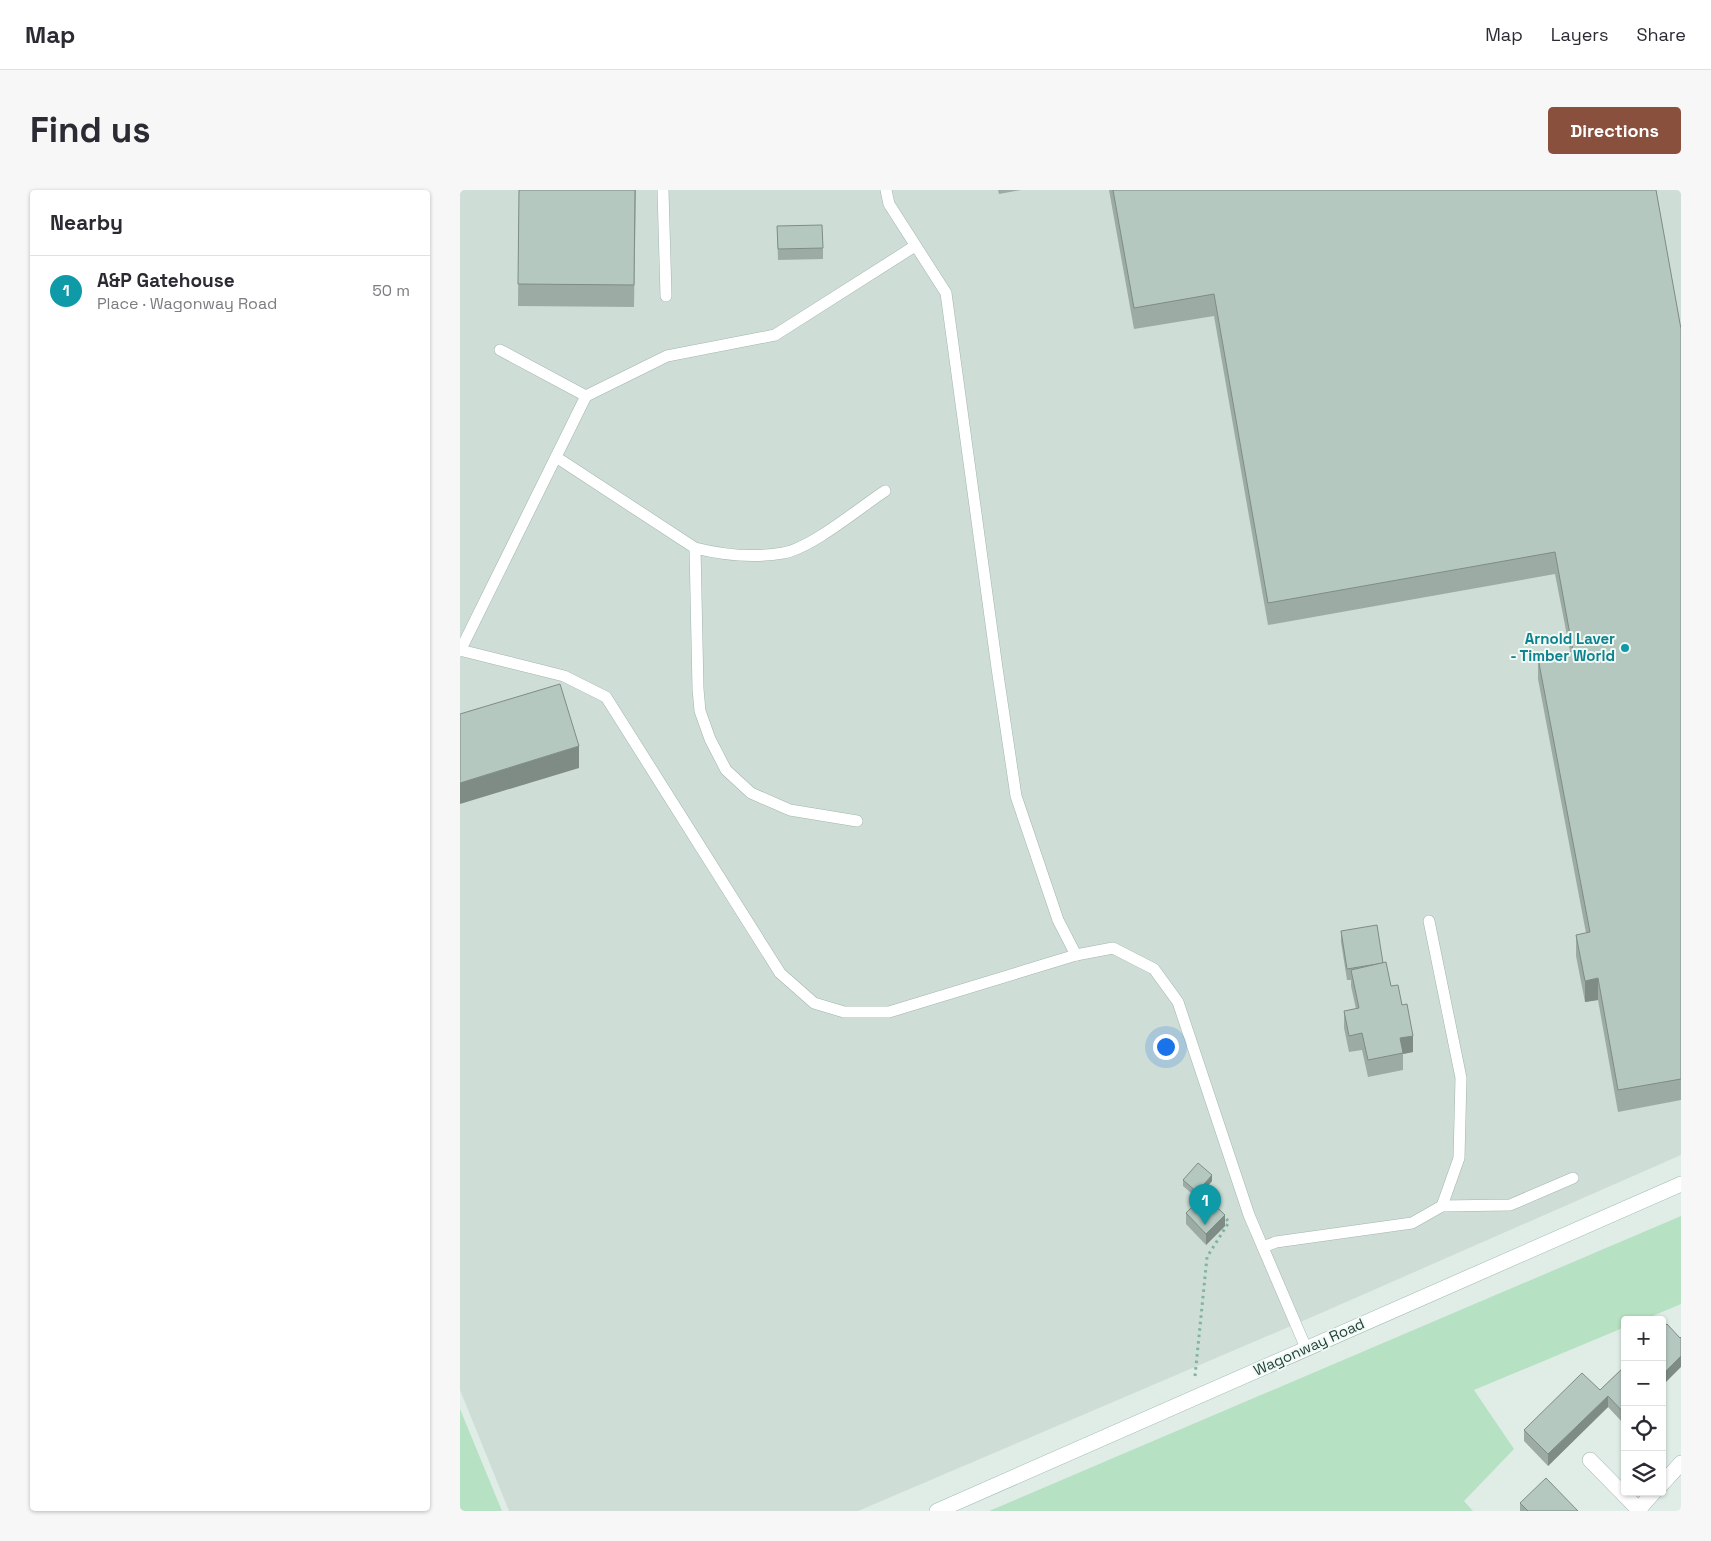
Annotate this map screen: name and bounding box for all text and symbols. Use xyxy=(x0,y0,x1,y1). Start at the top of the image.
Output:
text: Map xyxy=(25,19,75,50)
text: Map xyxy=(1485,23,1523,46)
text: Layers xyxy=(1551,23,1608,46)
text: Share xyxy=(1636,23,1686,46)
button: Directions xyxy=(1548,107,1681,154)
text: Find us xyxy=(30,108,151,152)
text: Nearby xyxy=(50,209,123,236)
text: A&P Gatehouse xyxy=(97,268,235,293)
text: 1 xyxy=(62,280,70,301)
text: 50 m xyxy=(372,280,410,301)
text: Place · Wagonway Road xyxy=(97,293,277,314)
place label: Arnold Laver - Timber World xyxy=(1510,629,1615,665)
marker: Arnold Laver - Timber World xyxy=(1619,642,1631,654)
your location xyxy=(1153,1034,1179,1060)
pin: 1 xyxy=(1189,1184,1221,1225)
street label: Wagonway Road xyxy=(1250,1314,1367,1380)
map controls xyxy=(1621,1316,1666,1496)
button: + xyxy=(1621,1316,1666,1361)
button: − xyxy=(1621,1361,1666,1406)
button: locate xyxy=(1621,1406,1666,1451)
button: layers xyxy=(1621,1451,1666,1496)

